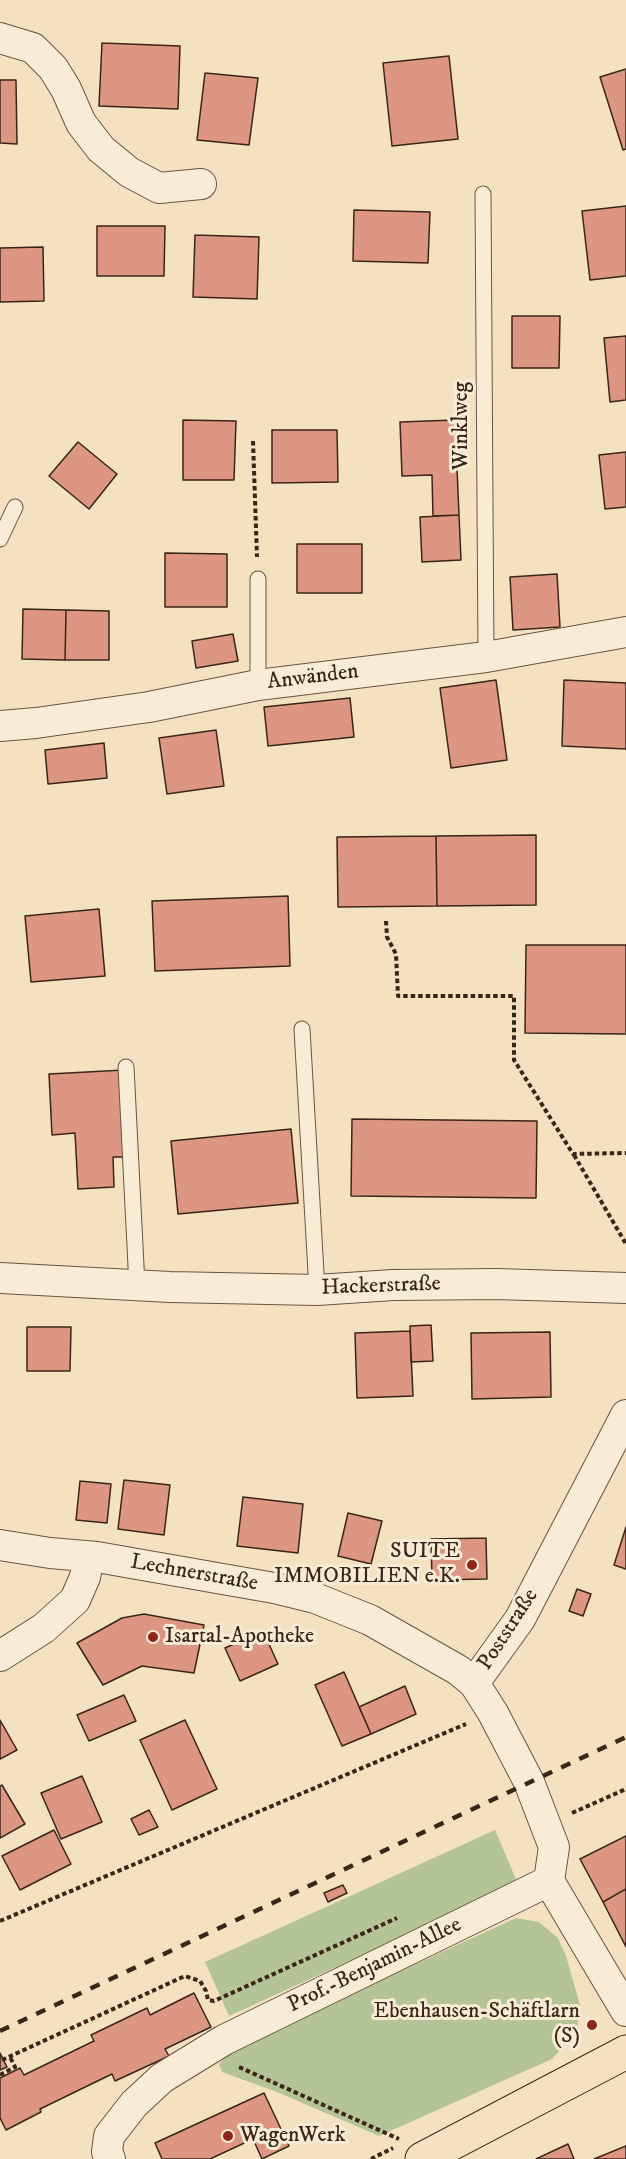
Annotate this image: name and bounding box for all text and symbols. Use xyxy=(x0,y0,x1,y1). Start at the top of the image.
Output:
street label: Winklweg xyxy=(449,382,475,470)
street label: Anwänden xyxy=(266,659,360,697)
street label: Hackerstraße xyxy=(321,1272,441,1302)
place label: SUITE IMMOBILIEN e.K. xyxy=(274,1539,460,1591)
street label: Lechnerstraße xyxy=(128,1550,260,1598)
marker: SUITE IMMOBILIEN e.K. xyxy=(465,1558,479,1572)
street label: Poststraße xyxy=(473,1584,545,1676)
place label: Isartal-Apotheke xyxy=(165,1624,314,1650)
marker: Isartal-Apotheke xyxy=(146,1630,160,1644)
street label: Prof.-Benjamin-Allee xyxy=(284,1913,466,2019)
place label: Ebenhausen-Schäftlarn (S) xyxy=(374,1999,580,2050)
marker: Ebenhausen-Schäftlarn (S) xyxy=(585,2018,599,2032)
place label: WagenWerk xyxy=(240,2123,346,2149)
marker: WagenWerk xyxy=(221,2129,235,2143)

